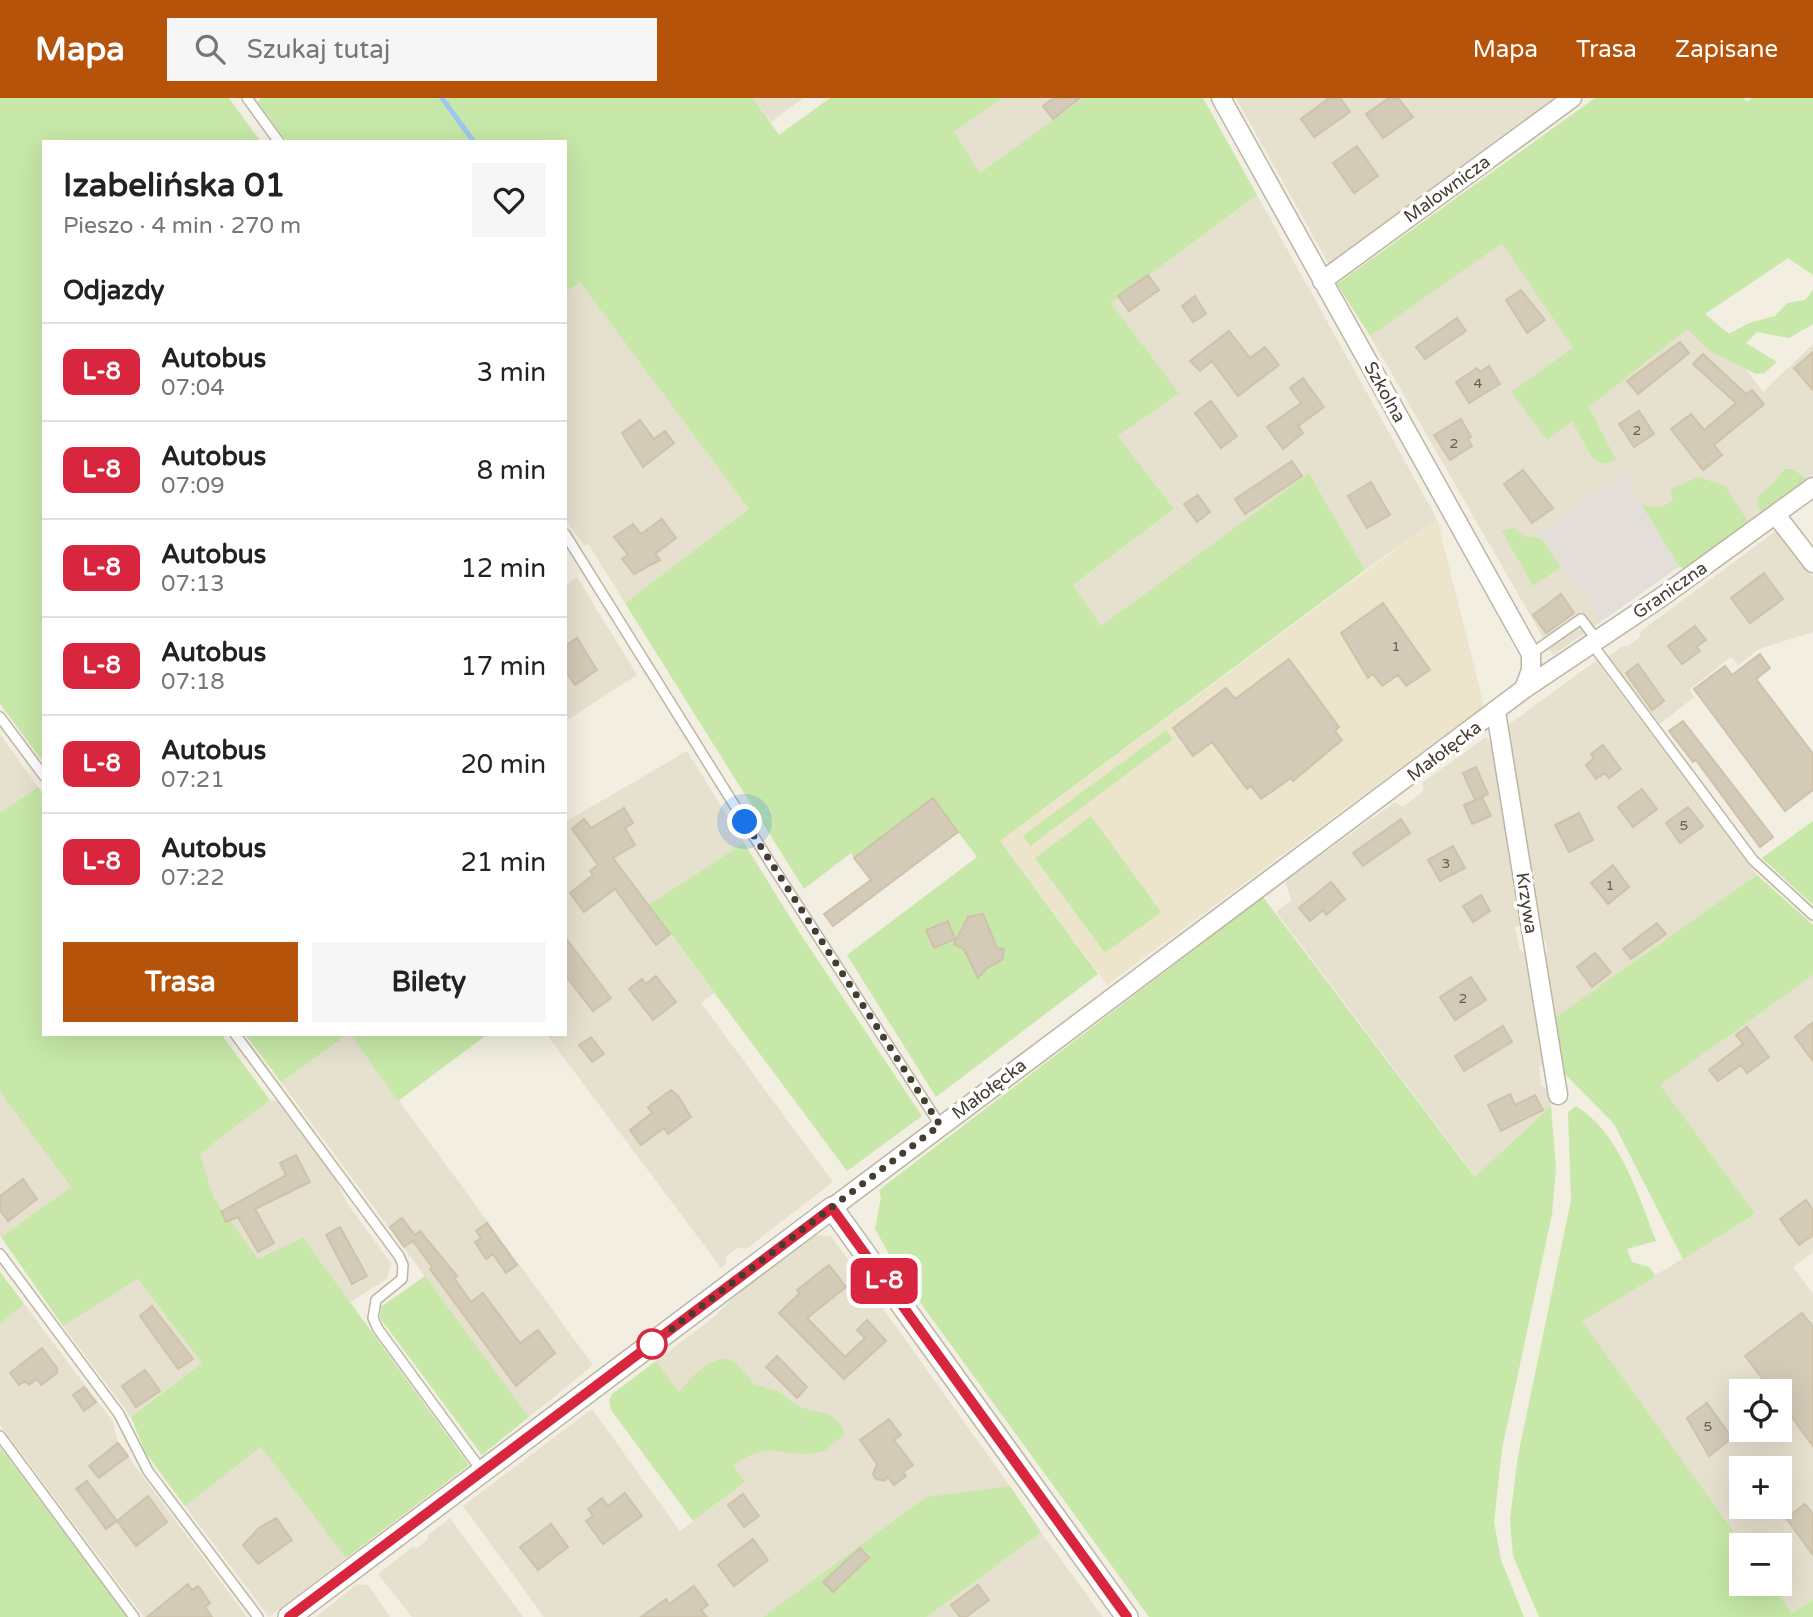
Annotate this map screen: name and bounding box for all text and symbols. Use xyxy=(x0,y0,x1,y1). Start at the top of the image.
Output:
search box xyxy=(167,18,657,81)
text: Mapa xyxy=(35,30,125,69)
icon: search xyxy=(191,30,229,68)
text: Szukaj tutaj xyxy=(247,34,390,65)
text: Mapa xyxy=(1473,35,1538,64)
text: Trasa xyxy=(1576,35,1637,64)
text: Zapisane xyxy=(1675,35,1778,64)
street label: Malownicza xyxy=(1400,150,1494,228)
button: heart xyxy=(472,163,546,237)
text: Izabelińska 01 xyxy=(63,166,286,205)
text: Pieszo · 4 min · 270 m xyxy=(63,212,301,240)
text: Odjazdy xyxy=(63,275,165,306)
text: Autobus xyxy=(161,343,266,374)
text: L-8 xyxy=(82,357,121,386)
text: 3 min xyxy=(477,357,546,388)
street label: Szkolna xyxy=(1359,358,1411,426)
text: 07:04 xyxy=(161,374,225,402)
house number: 4 xyxy=(1474,375,1483,392)
house number: 2 xyxy=(1633,422,1641,439)
house number: 2 xyxy=(1450,435,1458,452)
text: Autobus xyxy=(161,441,266,472)
text: L-8 xyxy=(82,455,121,484)
text: 8 min xyxy=(477,455,546,486)
text: 07:09 xyxy=(161,472,225,500)
text: Autobus xyxy=(161,539,266,570)
text: L-8 xyxy=(82,553,121,582)
text: 12 min xyxy=(460,553,546,584)
street label: Graniczna xyxy=(1629,556,1711,624)
text: 07:13 xyxy=(161,570,225,598)
text: Autobus xyxy=(161,637,266,668)
house number: 1 xyxy=(1392,638,1400,655)
text: L-8 xyxy=(82,651,121,680)
text: 17 min xyxy=(460,651,546,682)
text: 07:18 xyxy=(161,668,225,696)
street label: Małołęcka xyxy=(1403,716,1485,786)
text: Autobus xyxy=(161,735,266,766)
text: L-8 xyxy=(82,749,121,778)
text: 20 min xyxy=(460,749,546,780)
text: 07:21 xyxy=(161,766,225,794)
your location xyxy=(727,804,762,839)
house number: 5 xyxy=(1680,817,1688,834)
text: Autobus xyxy=(161,833,266,864)
text: L-8 xyxy=(82,847,121,876)
text: 21 min xyxy=(460,847,546,878)
house number: 3 xyxy=(1442,855,1450,872)
text: 07:22 xyxy=(161,864,225,892)
street label: Krzywa xyxy=(1511,871,1543,935)
house number: 1 xyxy=(1606,877,1614,894)
button: Trasa xyxy=(63,942,298,1022)
button: Bilety xyxy=(312,942,546,1022)
house number: 2 xyxy=(1459,990,1467,1007)
street label: Małołęcka xyxy=(948,1054,1030,1124)
line badge: L-8 xyxy=(844,1258,924,1304)
text: L-8 xyxy=(865,1266,903,1295)
unlabelled marker xyxy=(637,1329,667,1359)
map controls xyxy=(1729,1379,1792,1596)
button: locate xyxy=(1729,1379,1792,1442)
house number: 5 xyxy=(1704,1418,1712,1435)
button: + xyxy=(1729,1456,1792,1519)
button: − xyxy=(1729,1533,1792,1596)

